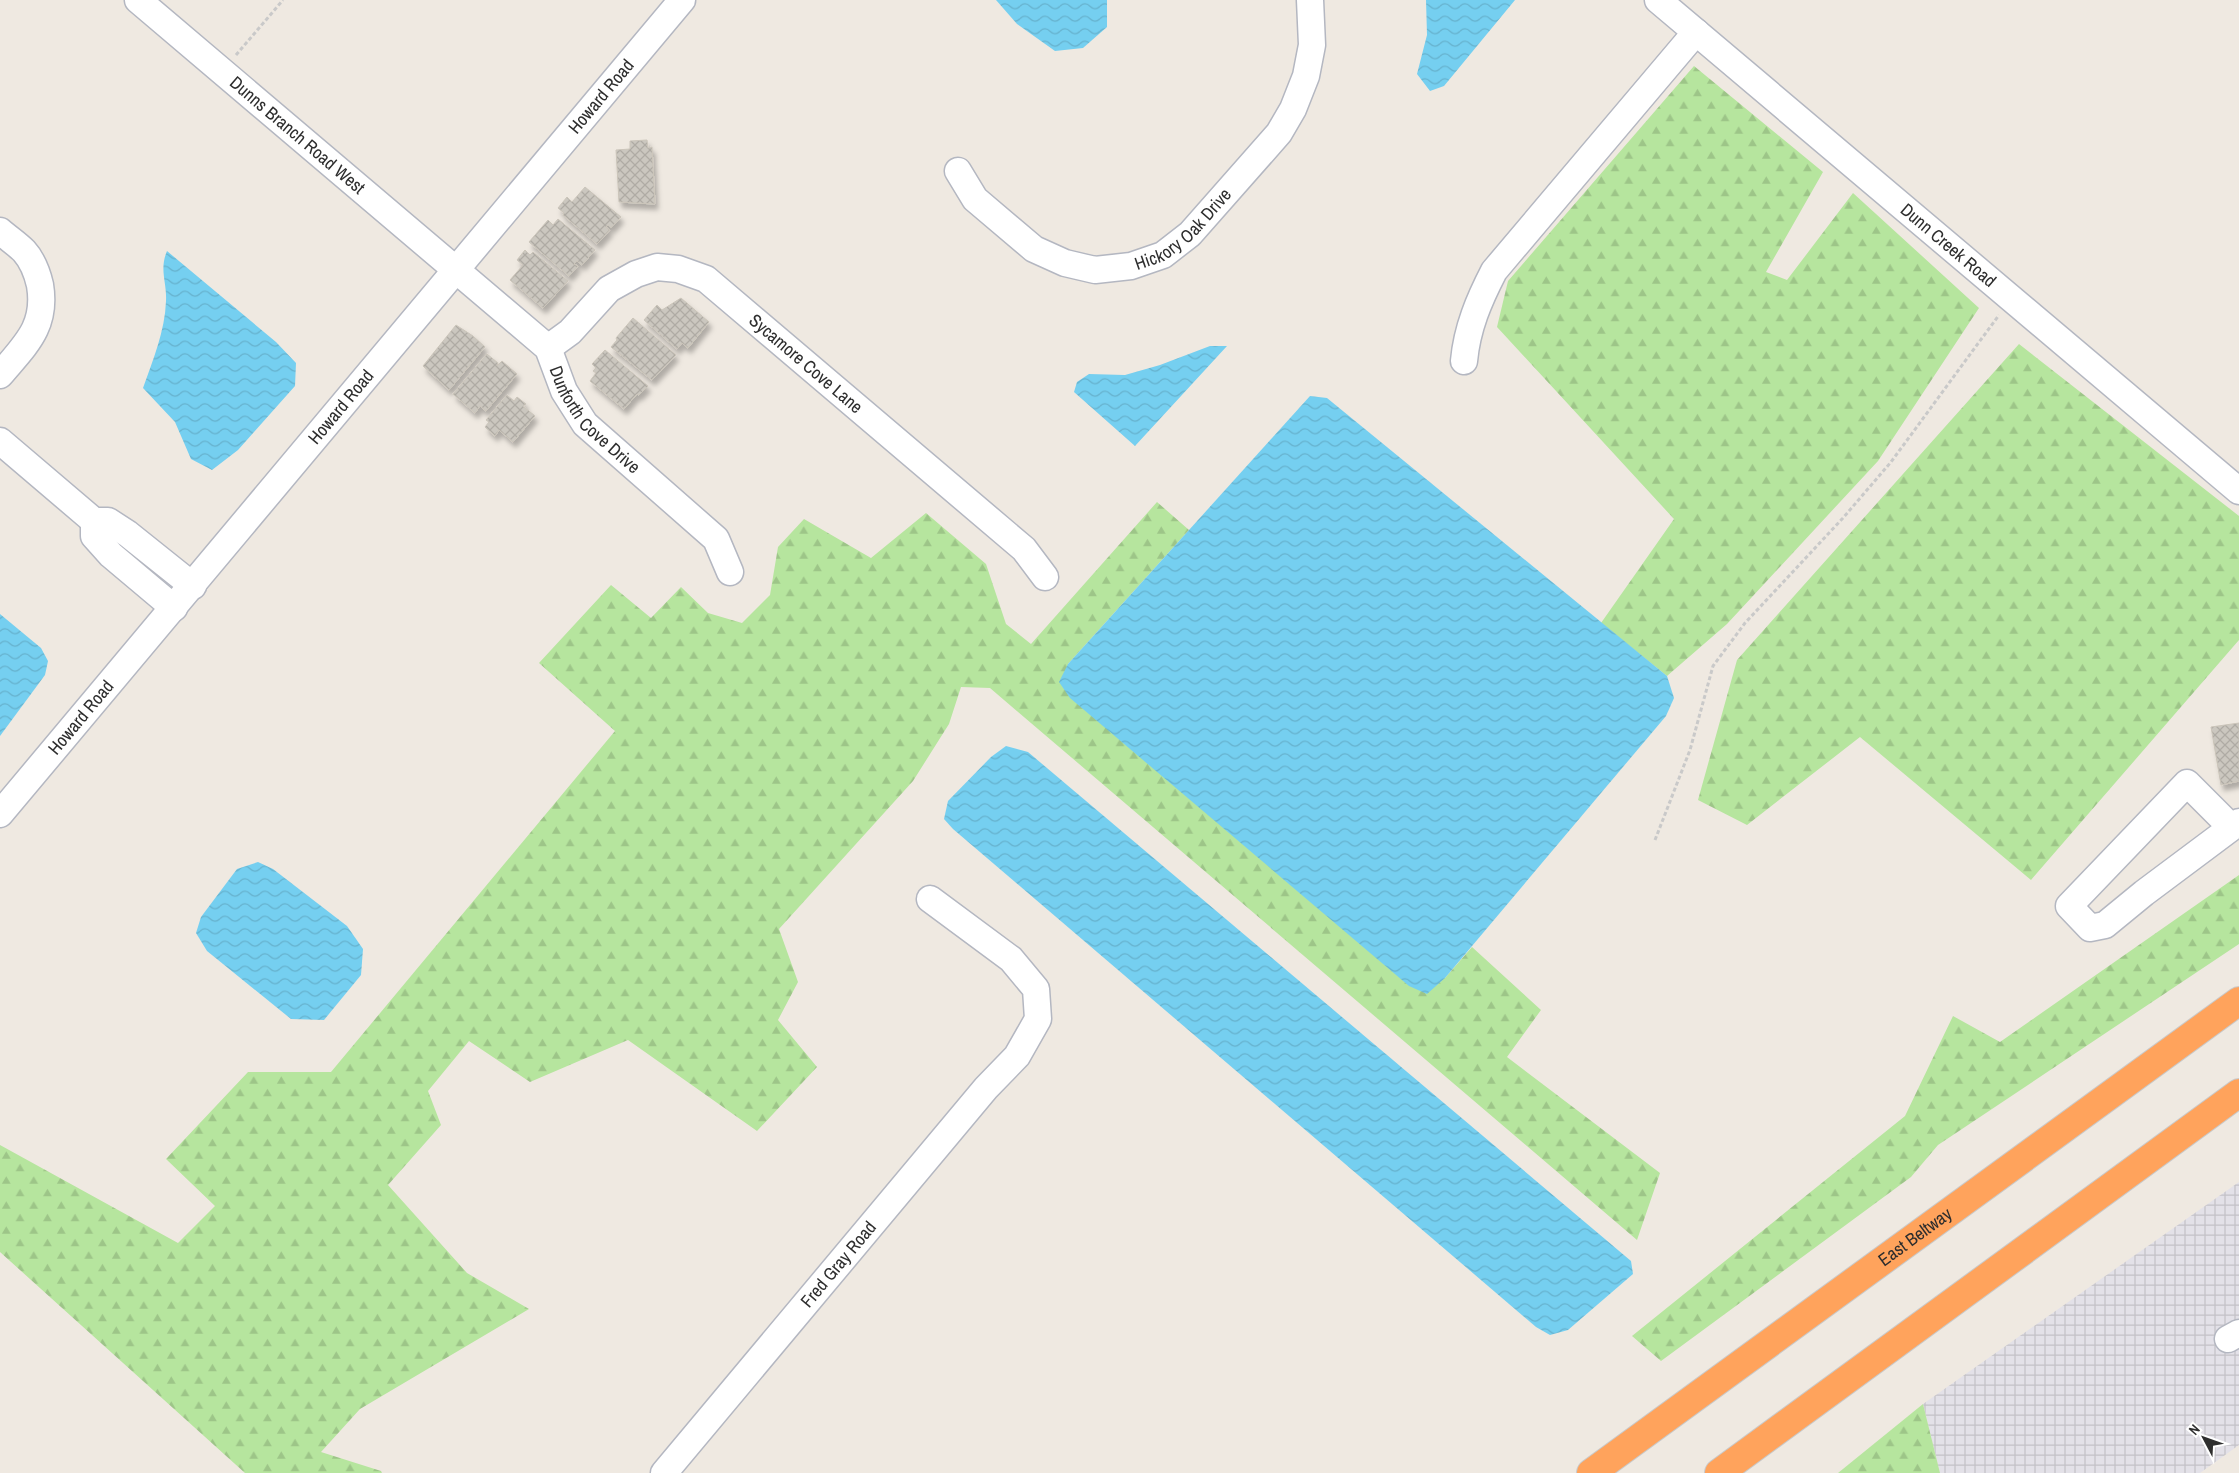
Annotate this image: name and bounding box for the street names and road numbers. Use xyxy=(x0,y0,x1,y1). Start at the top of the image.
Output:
street label: Howard Road xyxy=(562,54,639,139)
street label: Dunns Branch Road West xyxy=(225,70,371,200)
street label: Hickory Oak Drive xyxy=(1131,183,1237,276)
street label: Dunn Creek Road xyxy=(1895,197,2002,293)
street label: Sycamore Cove Lane xyxy=(744,308,868,419)
street label: Dunforth Cove Drive xyxy=(544,362,646,479)
street label: Howard Road xyxy=(302,364,379,449)
street label: Howard Road xyxy=(42,674,119,760)
street label: East Beltway xyxy=(1873,1201,1957,1272)
street label: Fred Gray Road xyxy=(795,1215,882,1313)

